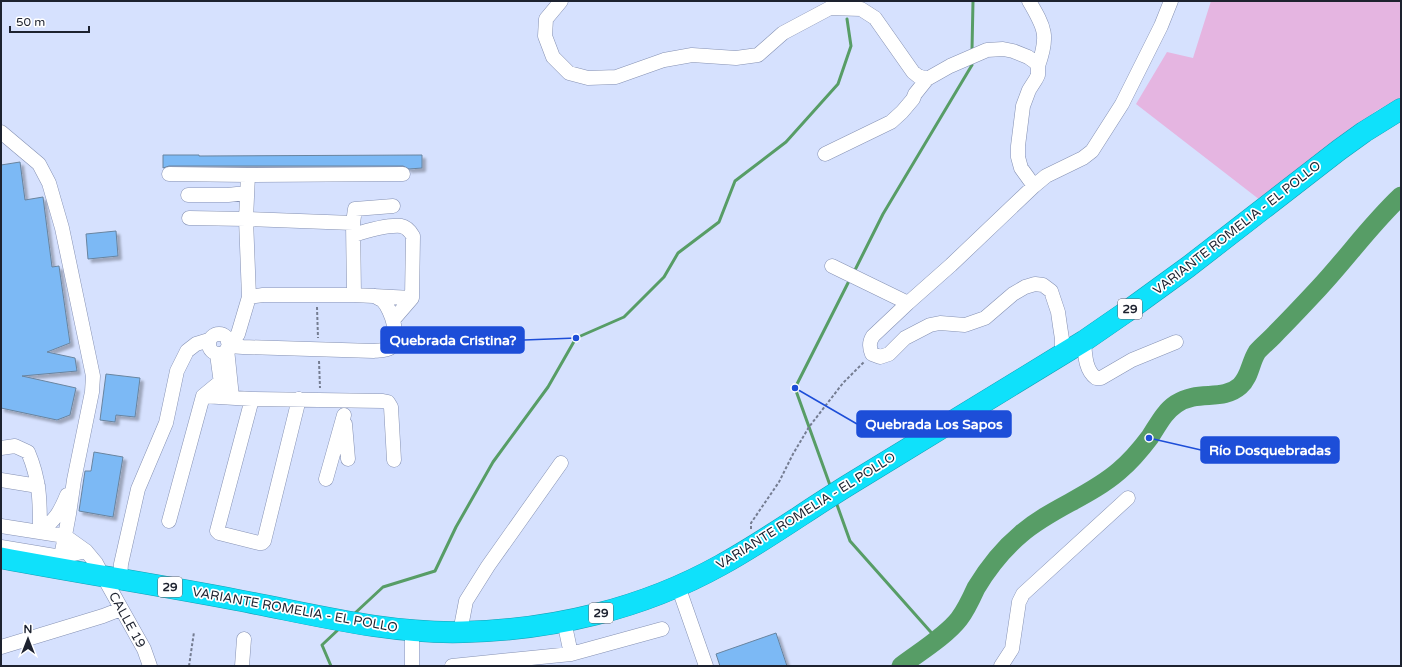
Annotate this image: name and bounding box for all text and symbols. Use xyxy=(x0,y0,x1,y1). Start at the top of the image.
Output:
scale bar xyxy=(10,8,89,34)
text: 50 m xyxy=(16,15,45,29)
street label: VARIANTE ROMELIA - EL POLLO xyxy=(1150,158,1324,298)
road number: 29 xyxy=(1118,299,1142,319)
callout: Quebrada Cristina? xyxy=(381,327,524,353)
text: Quebrada Cristina? xyxy=(389,332,517,349)
callout: Quebrada Los Sapos xyxy=(857,411,1011,437)
text: Quebrada Los Sapos xyxy=(865,416,1003,433)
callout: Río Dosquebradas xyxy=(1201,437,1339,463)
text: Río Dosquebradas xyxy=(1209,442,1331,459)
street label: VARIANTE ROMELIA - EL POLLO xyxy=(713,449,899,573)
road number: 29 xyxy=(158,577,182,597)
street label: VARIANTE ROMELIA - EL POLLO xyxy=(191,584,399,636)
street label: CALLE 19 xyxy=(105,589,149,651)
road number: 29 xyxy=(589,603,613,623)
north arrow xyxy=(8,619,48,659)
text: N xyxy=(24,623,32,636)

